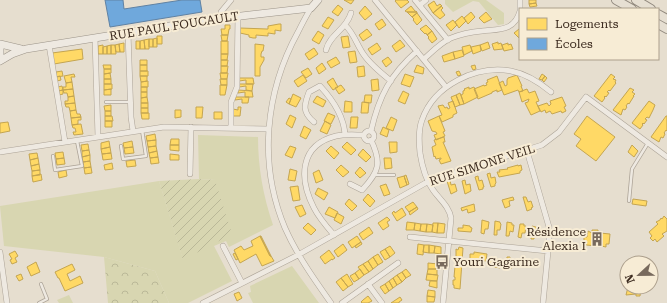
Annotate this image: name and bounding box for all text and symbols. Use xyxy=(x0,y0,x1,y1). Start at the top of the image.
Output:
legend xyxy=(519,8,659,60)
street label: RUE PAUL FOUCAULT xyxy=(108,9,240,43)
text: Logements xyxy=(555,17,619,31)
text: Écoles xyxy=(555,37,593,51)
street label: RUE SIMONE VEIL xyxy=(428,141,536,189)
place label: Résidence Alexia I xyxy=(526,225,586,253)
building icon: Résidence Alexia I xyxy=(589,231,605,247)
bus stop icon: Youri Gagarine xyxy=(434,254,450,270)
place label: Youri Gagarine xyxy=(453,255,540,269)
north arrow xyxy=(619,255,659,295)
text: N xyxy=(622,272,638,285)

